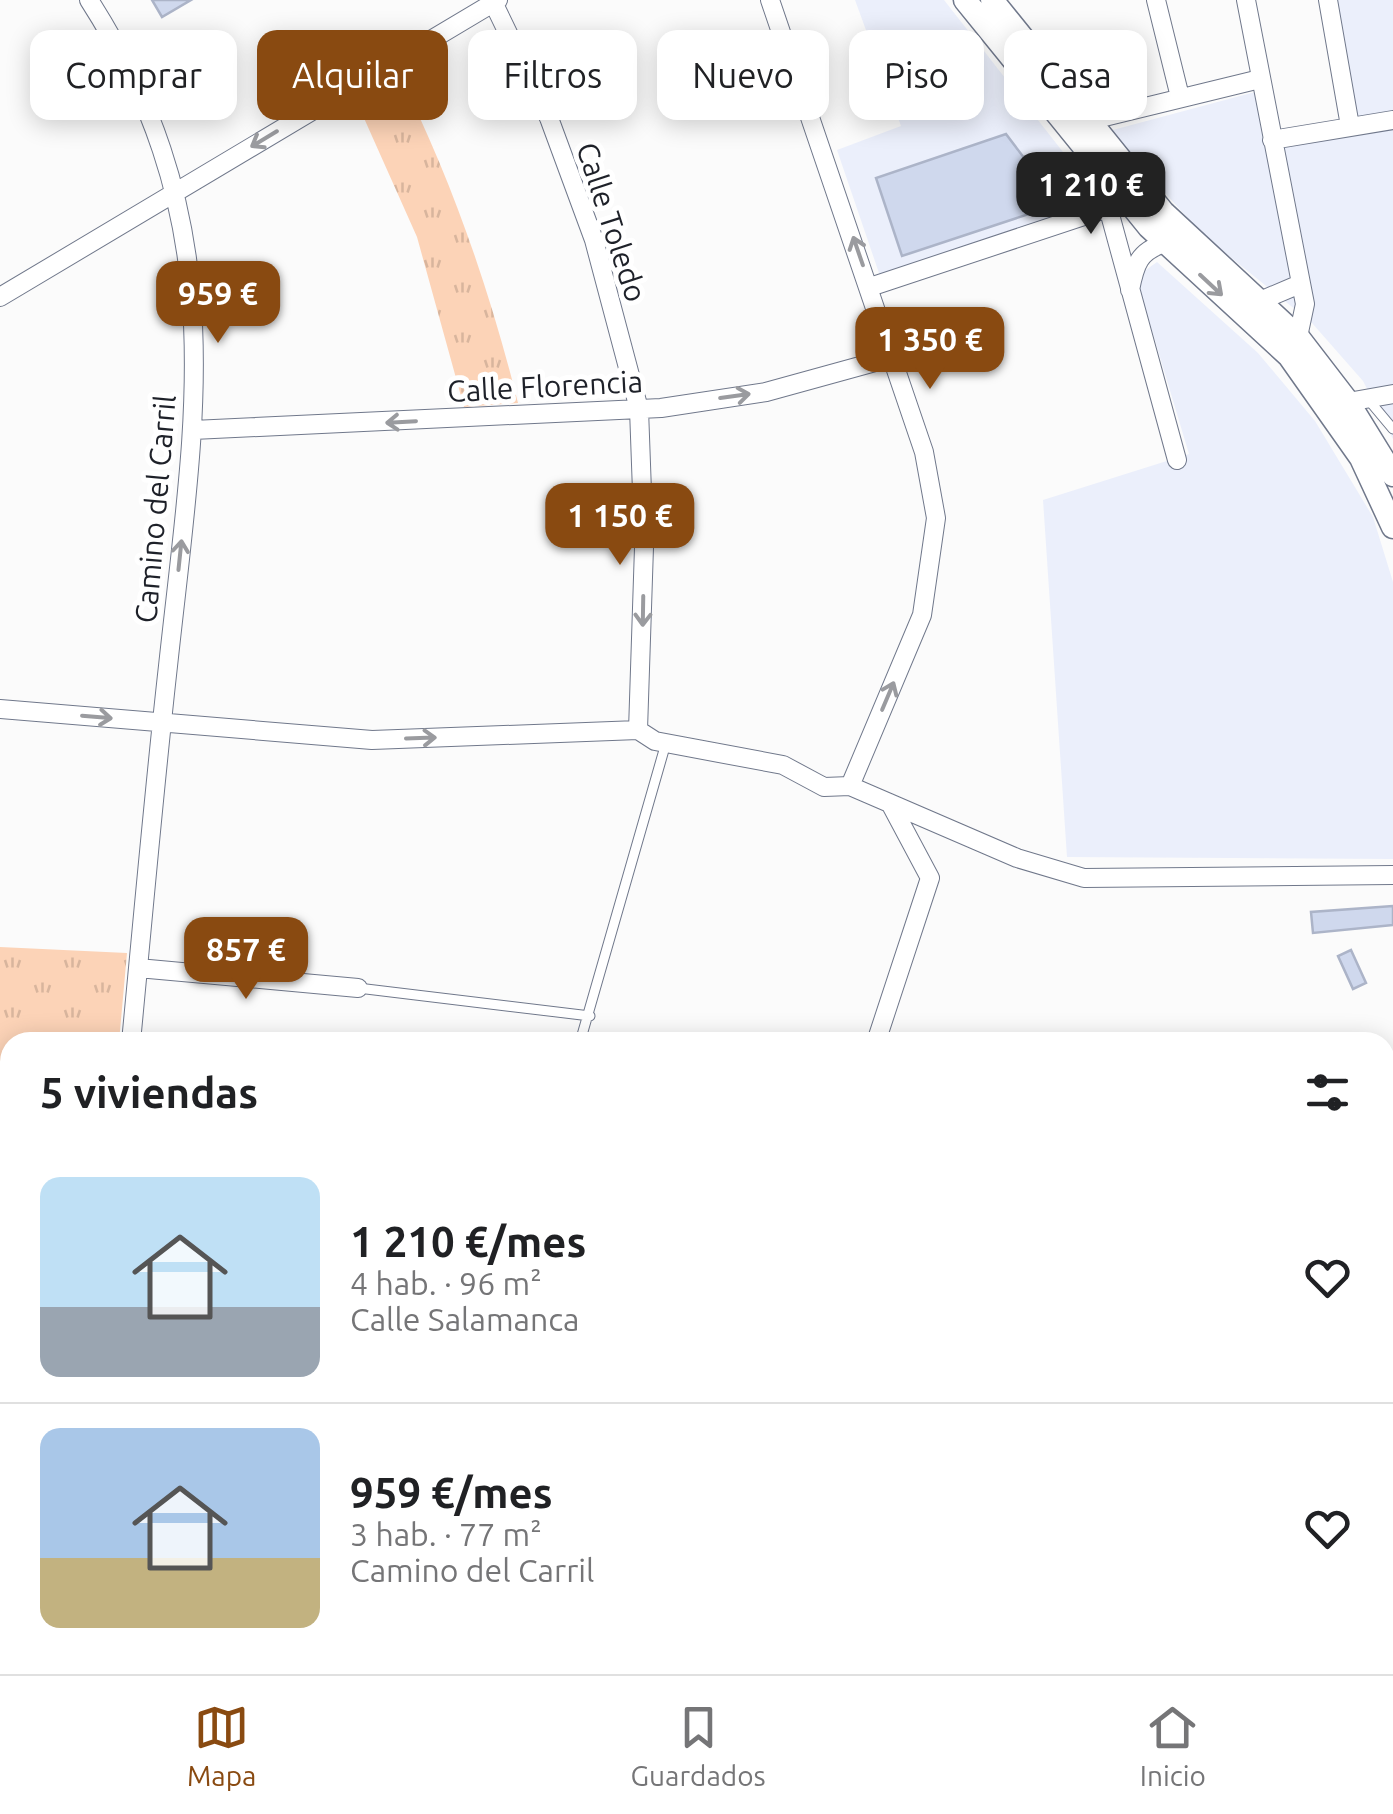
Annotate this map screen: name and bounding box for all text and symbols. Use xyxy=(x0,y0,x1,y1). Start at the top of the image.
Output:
chip: Comprar xyxy=(30,30,237,120)
chip: Alquilar xyxy=(257,30,448,120)
chip: Filtros xyxy=(468,30,637,120)
chip: Nuevo xyxy=(657,30,829,120)
chip: Piso xyxy=(849,30,984,120)
chip: Casa xyxy=(1004,30,1147,120)
one-way arrow xyxy=(250,129,279,149)
street label: Calle Toledo xyxy=(570,138,654,306)
pin: 1 210 € xyxy=(999,152,1183,237)
text: 1 210 € xyxy=(1038,166,1144,202)
one-way arrow xyxy=(848,236,866,267)
pin: 959 € xyxy=(148,261,288,346)
one-way arrow xyxy=(1198,274,1223,297)
text: 959 € xyxy=(178,275,258,311)
pin: 1 350 € xyxy=(838,307,1022,392)
text: 1 350 € xyxy=(877,321,983,357)
street label: Calle Florencia xyxy=(446,364,644,408)
one-way arrow xyxy=(718,386,751,405)
street label: Camino del Carril xyxy=(128,393,182,625)
one-way arrow xyxy=(386,413,418,432)
pin: 1 150 € xyxy=(528,483,712,568)
text: 1 150 € xyxy=(567,497,673,533)
one-way arrow xyxy=(171,540,190,572)
one-way arrow xyxy=(634,595,653,627)
one-way arrow xyxy=(880,681,898,712)
one-way arrow xyxy=(81,707,113,726)
one-way arrow xyxy=(405,728,437,747)
pin: 857 € xyxy=(176,917,316,1002)
text: 857 € xyxy=(206,931,286,967)
icon: filters xyxy=(1300,1065,1355,1120)
text: 5 viviendas xyxy=(40,1069,258,1116)
icon: home xyxy=(120,1217,240,1337)
text: 1 210 €/mes xyxy=(350,1218,586,1265)
icon: heart xyxy=(1300,1250,1355,1305)
text: 4 hab. · 96 m² xyxy=(350,1265,542,1301)
text: Calle Salamanca xyxy=(350,1301,580,1337)
icon: home xyxy=(120,1468,240,1588)
text: 959 €/mes xyxy=(350,1469,553,1516)
icon: heart xyxy=(1300,1501,1355,1556)
text: 3 hab. · 77 m² xyxy=(350,1516,542,1552)
text: Camino del Carril xyxy=(350,1552,594,1588)
tab: Mapa xyxy=(187,1700,257,1791)
tab: Guardados xyxy=(631,1700,766,1791)
tab: Inicio xyxy=(1140,1700,1206,1791)

